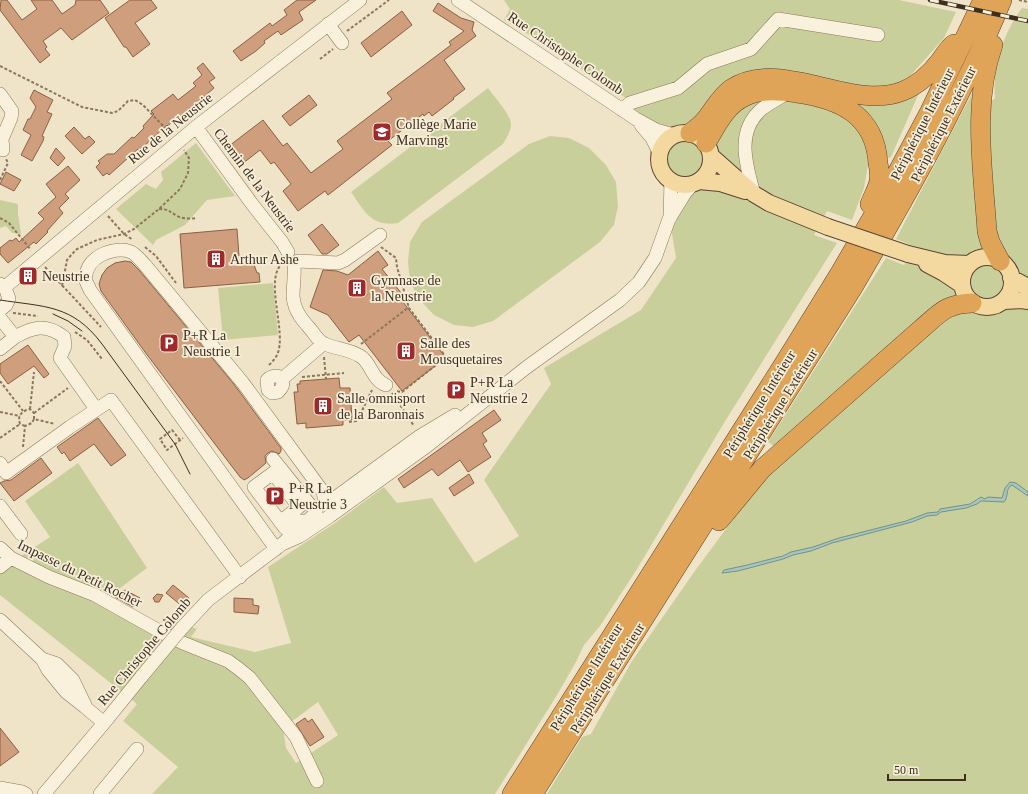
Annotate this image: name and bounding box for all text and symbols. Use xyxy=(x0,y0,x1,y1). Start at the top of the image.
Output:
street label: Rue Christophe Colomb xyxy=(505,9,626,98)
street label: Périphérique Extérieur xyxy=(908,64,979,184)
street label: Périphérique Intérieur xyxy=(888,66,957,183)
street label: Rue de la Neustrie xyxy=(125,90,215,167)
place label: Collège Marie Marvingt xyxy=(396,117,476,148)
school or university icon: Collège Marie Marvingt xyxy=(371,121,393,143)
street label: Chemin de la Neustrie xyxy=(211,126,298,235)
building icon: Arthur Ashe xyxy=(205,248,227,270)
place label: Arthur Ashe xyxy=(230,252,299,267)
building icon: Neustrie xyxy=(17,265,39,287)
place label: Neustrie xyxy=(42,269,89,284)
place label: Gymnase de la Neustrie xyxy=(371,273,441,304)
building icon: Gymnase de la Neustrie xyxy=(346,277,368,299)
place label: P+R La Neustrie 1 xyxy=(183,328,241,359)
parking icon: P+R La Neustrie 1 xyxy=(158,332,180,354)
place label: Salle des Mousquetaires xyxy=(420,336,502,367)
building icon: Salle des Mousquetaires xyxy=(395,340,417,362)
street label: Périphérique Extérieur xyxy=(740,346,821,462)
street label: Périphérique Intérieur xyxy=(720,348,799,460)
place label: P+R La Neustrie 2 xyxy=(470,375,528,406)
parking icon: P+R La Neustrie 2 xyxy=(445,379,467,401)
place label: Salle omnisport de la Baronnais xyxy=(337,391,425,422)
building icon: Salle omnisport de la Baronnais xyxy=(312,395,334,417)
place label: P+R La Neustrie 3 xyxy=(289,481,347,512)
parking icon: P+R La Neustrie 3 xyxy=(264,485,286,507)
street label: Impasse du Petit Rocher xyxy=(15,537,145,610)
street label: Rue Christophe Colomb xyxy=(95,594,194,708)
street label: Périphérique Extérieur xyxy=(567,620,648,736)
street label: Périphérique Intérieur xyxy=(547,621,626,733)
scale bar xyxy=(888,756,965,782)
text: 50 m xyxy=(894,763,919,777)

